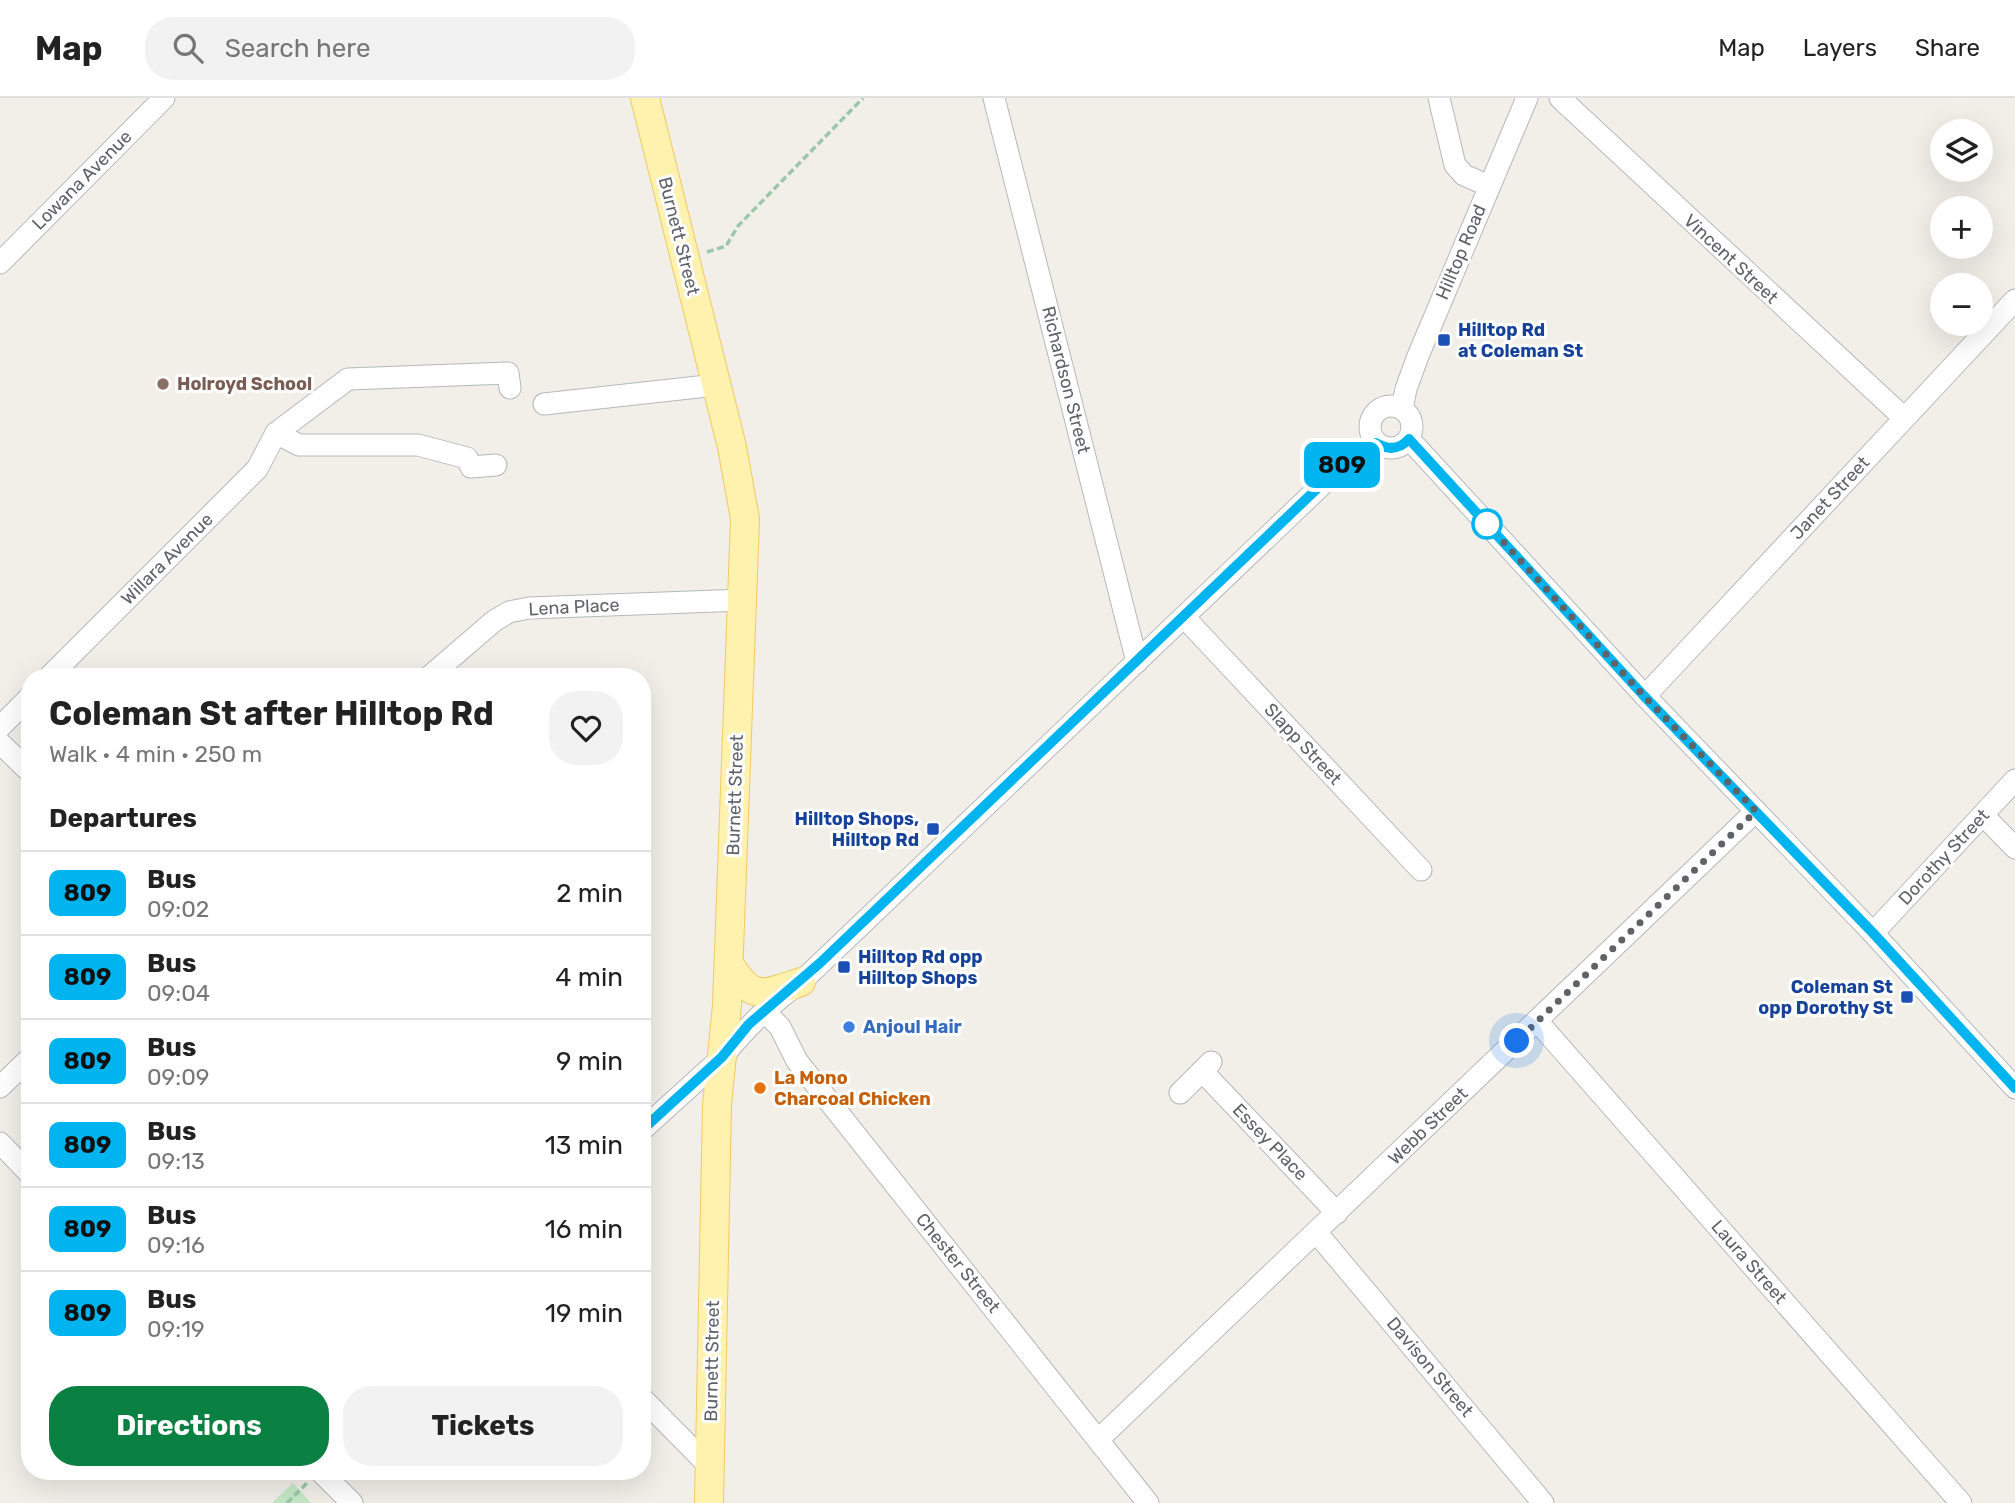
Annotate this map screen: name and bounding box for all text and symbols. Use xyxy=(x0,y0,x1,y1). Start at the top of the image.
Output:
search box xyxy=(145,17,635,80)
text: Map xyxy=(35,29,103,68)
icon: search xyxy=(169,29,207,67)
text: Search here xyxy=(225,33,370,64)
text: Map xyxy=(1718,34,1765,62)
text: Layers xyxy=(1803,34,1877,62)
text: Share xyxy=(1915,34,1980,62)
map controls xyxy=(1930,119,1993,336)
button: layers xyxy=(1930,119,1993,182)
street label: Lowana Avenue xyxy=(28,126,136,234)
street label: Burnett Street xyxy=(654,175,704,297)
button: + xyxy=(1930,196,1993,259)
street label: Hilltop Road xyxy=(1431,201,1491,303)
street label: Vincent Street xyxy=(1679,210,1783,308)
button: − xyxy=(1930,273,1993,336)
street label: Richardson Street xyxy=(1037,304,1095,456)
place label: Hilltop Rd at Coleman St xyxy=(1458,319,1583,362)
marker: Hilltop Rd at Coleman St xyxy=(1436,332,1452,348)
place label: Holroyd School xyxy=(177,373,312,395)
marker: Holroyd School xyxy=(155,376,171,392)
line badge: 809 xyxy=(1302,442,1382,488)
text: 809 xyxy=(1318,451,1366,479)
street label: Janet Street xyxy=(1786,452,1874,544)
street label: Willara Avenue xyxy=(116,508,218,610)
unlabelled marker xyxy=(1472,509,1502,539)
street label: Lena Place xyxy=(528,594,620,620)
button: heart xyxy=(549,691,623,765)
text: Coleman St after Hilltop Rd xyxy=(49,694,494,733)
street label: Slapp Street xyxy=(1260,699,1346,789)
street label: Burnett Street xyxy=(722,734,748,856)
text: Walk · 4 min · 250 m xyxy=(49,740,262,768)
text: Departures xyxy=(49,803,197,834)
street label: Dorothy Street xyxy=(1894,804,1994,910)
place label: Hilltop Shops, Hilltop Rd xyxy=(795,808,919,851)
marker: Hilltop Shops, Hilltop Rd xyxy=(925,821,941,837)
text: Bus xyxy=(147,864,196,895)
text: 2 min xyxy=(556,878,623,909)
text: 809 xyxy=(64,879,111,907)
text: 09:02 xyxy=(147,895,209,923)
place label: Hilltop Rd opp Hilltop Shops xyxy=(858,946,983,989)
text: Bus xyxy=(147,948,196,979)
marker: Hilltop Rd opp Hilltop Shops xyxy=(836,959,852,975)
text: 4 min xyxy=(555,962,623,993)
text: 809 xyxy=(64,963,111,991)
place label: Coleman St opp Dorothy St xyxy=(1758,976,1893,1019)
text: 09:04 xyxy=(147,979,210,1007)
marker: Coleman St opp Dorothy St xyxy=(1899,989,1915,1005)
place label: Anjoul Hair xyxy=(863,1016,962,1038)
marker: Anjoul Hair xyxy=(841,1019,857,1035)
your location xyxy=(1499,1023,1534,1058)
text: Bus xyxy=(147,1032,196,1063)
text: 9 min xyxy=(556,1046,623,1077)
text: 809 xyxy=(64,1047,111,1075)
text: 09:09 xyxy=(147,1063,209,1091)
place label: La Mono Charcoal Chicken xyxy=(774,1067,931,1110)
marker: La Mono Charcoal Chicken xyxy=(752,1080,768,1096)
street label: Webb Street xyxy=(1384,1083,1472,1169)
street label: Essey Place xyxy=(1228,1099,1312,1185)
text: Bus xyxy=(147,1116,196,1147)
text: 13 min xyxy=(545,1130,623,1161)
text: 809 xyxy=(64,1131,111,1159)
text: 09:13 xyxy=(147,1147,205,1175)
text: Bus xyxy=(147,1200,196,1231)
street label: Chester Street xyxy=(911,1209,1005,1317)
text: 16 min xyxy=(545,1214,623,1245)
text: 809 xyxy=(64,1215,111,1243)
street label: Laura Street xyxy=(1707,1216,1791,1308)
text: 09:16 xyxy=(147,1231,205,1259)
text: Bus xyxy=(147,1284,196,1315)
text: 19 min xyxy=(545,1298,623,1329)
text: 809 xyxy=(64,1299,111,1327)
street label: Burnett Street xyxy=(700,1300,724,1422)
street label: Davison Street xyxy=(1382,1313,1478,1421)
text: 09:19 xyxy=(147,1315,205,1343)
button: Directions xyxy=(49,1386,329,1466)
button: Tickets xyxy=(343,1386,623,1466)

